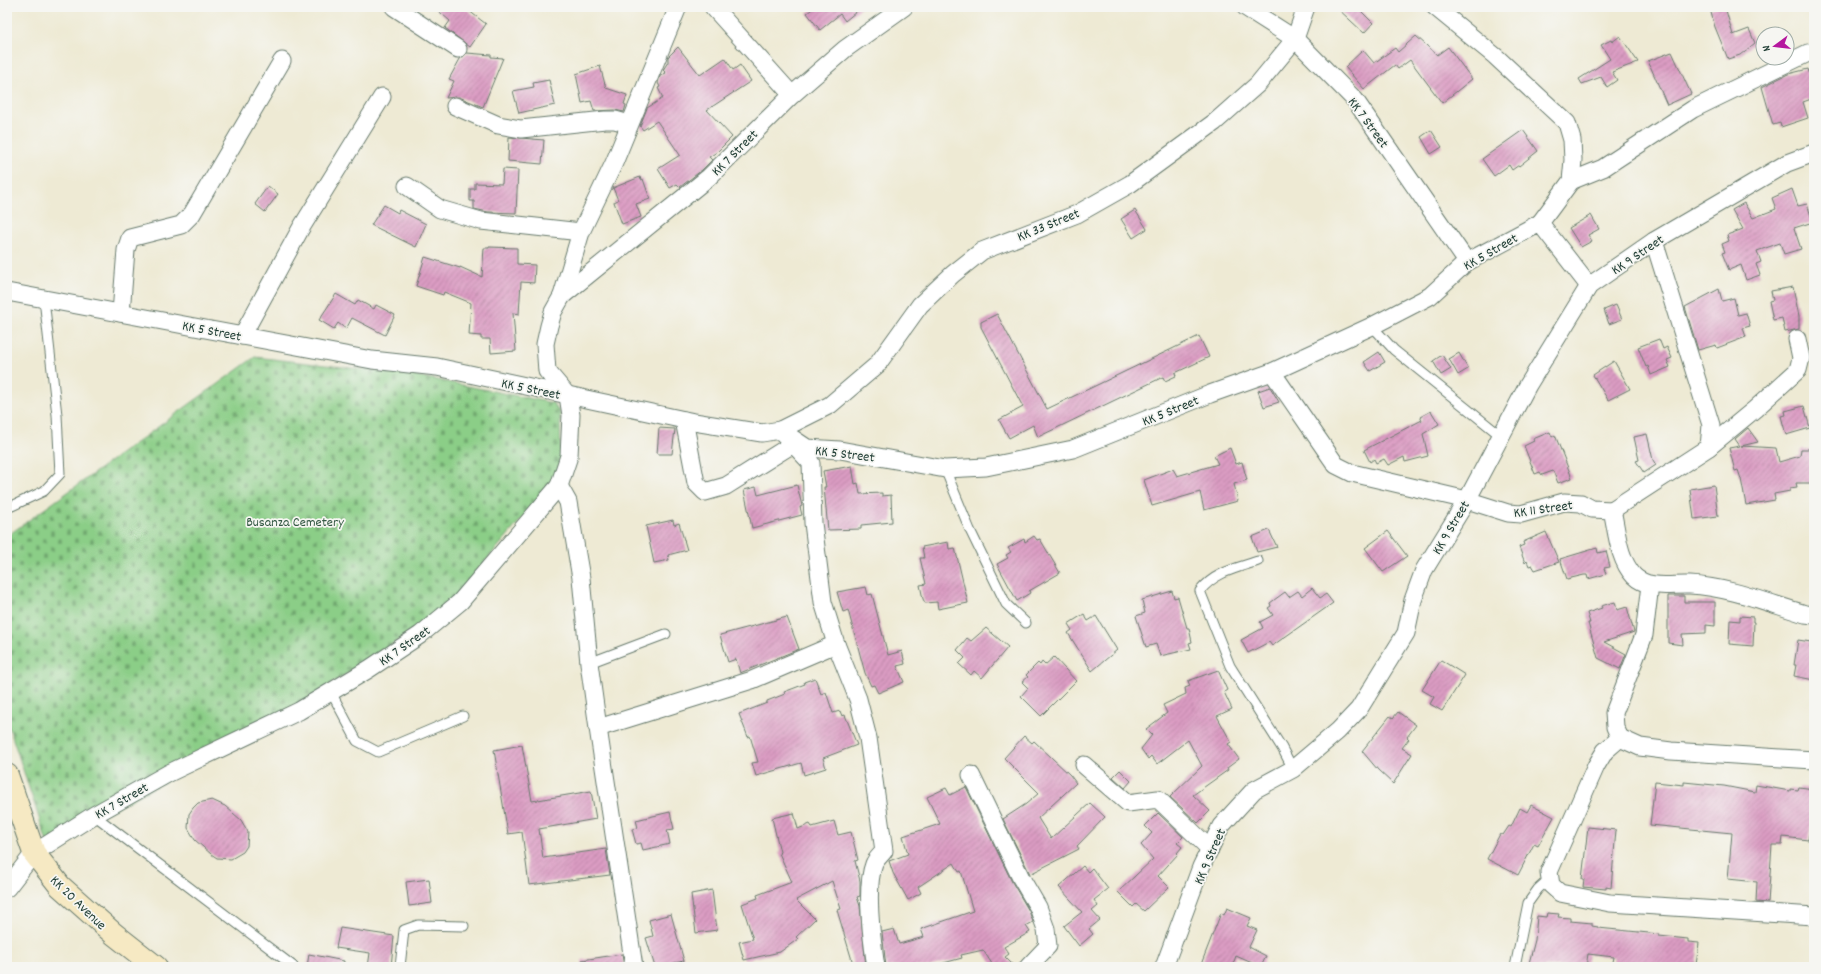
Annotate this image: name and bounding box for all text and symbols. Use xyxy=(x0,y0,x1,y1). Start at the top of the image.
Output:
north arrow xyxy=(1755,26,1795,66)
text: N xyxy=(1759,43,1776,53)
street label: KK 7 Street xyxy=(1342,94,1393,153)
street label: KK 7 Street xyxy=(708,126,763,181)
street label: KK 33 Street xyxy=(1014,204,1083,247)
street label: KK 5 Street xyxy=(1460,229,1522,276)
street label: KK 9 Street xyxy=(1608,231,1668,281)
street label: KK 5 Street xyxy=(180,316,243,347)
street label: KK 5 Street xyxy=(499,374,562,406)
street label: KK 5 Street xyxy=(1139,391,1202,432)
street label: KK 5 Street xyxy=(814,441,876,469)
street label: KK 11 Street xyxy=(1512,496,1574,524)
street label: KK 9 Street xyxy=(1428,497,1476,559)
park label: Busanza Cemetery xyxy=(246,513,344,533)
street label: KK 7 Street xyxy=(375,622,435,672)
street label: KK 7 Street xyxy=(92,778,152,825)
street label: KK 9 Street xyxy=(1190,825,1232,888)
street label: KK 20 Avenue xyxy=(45,871,110,935)

